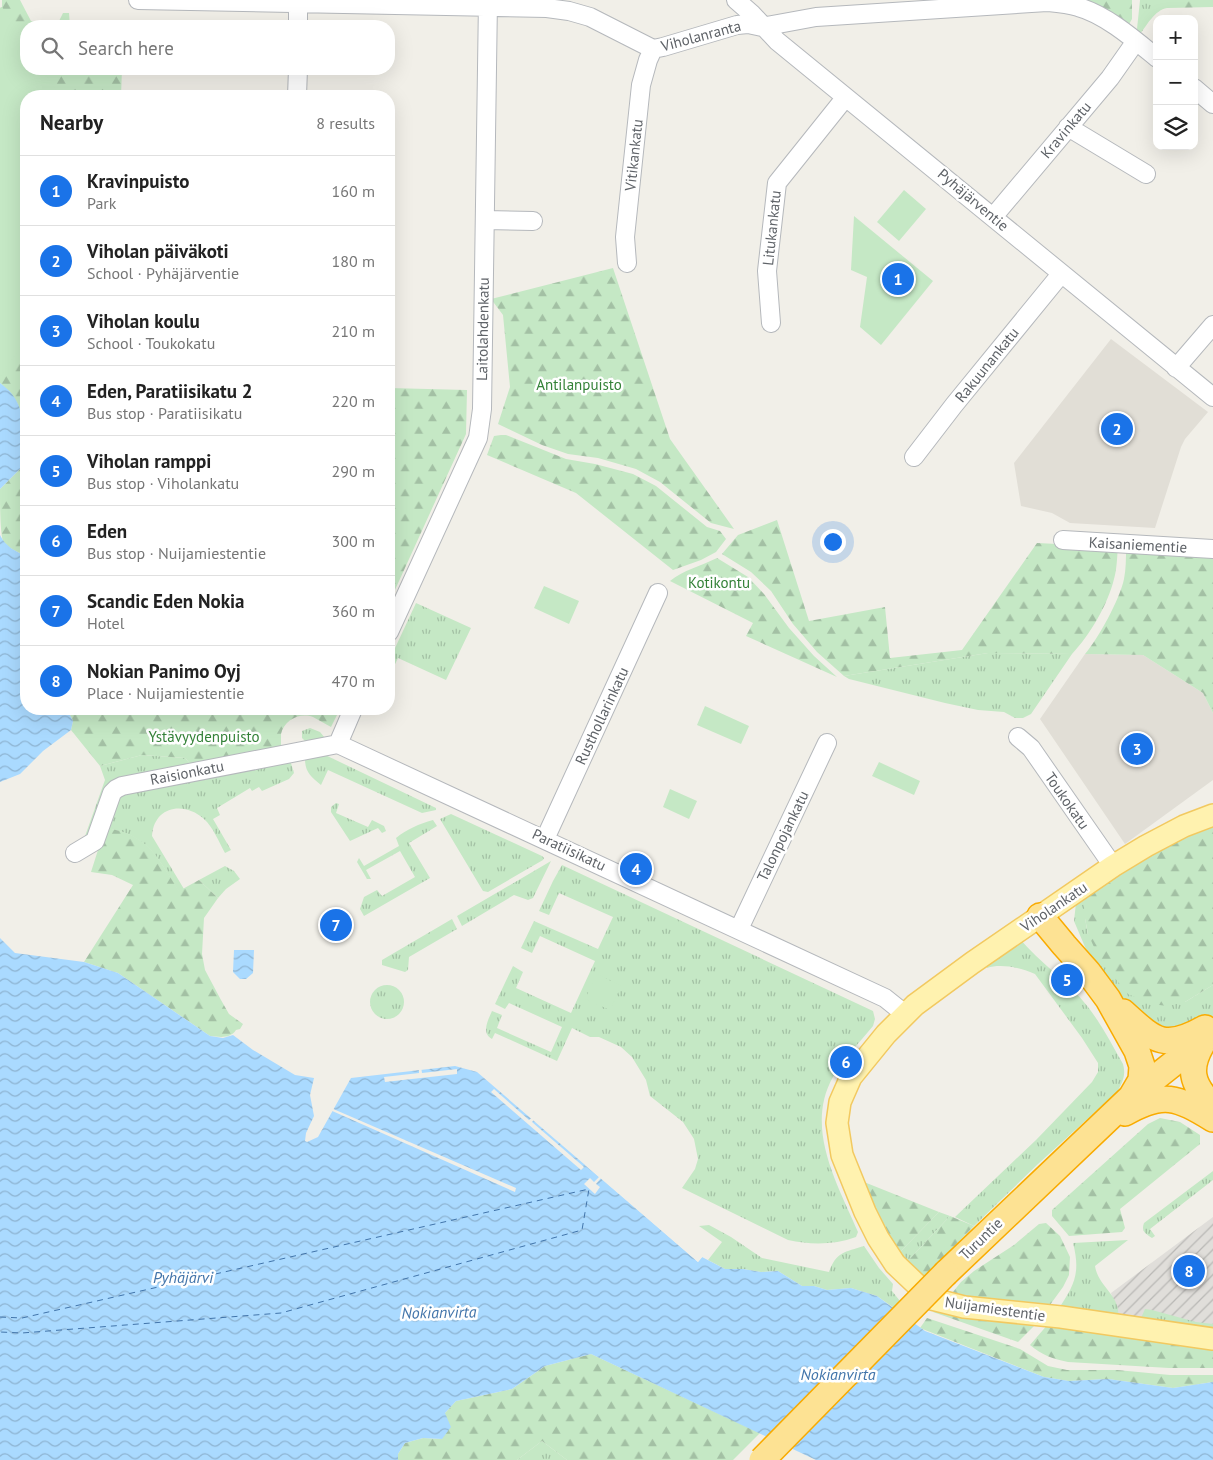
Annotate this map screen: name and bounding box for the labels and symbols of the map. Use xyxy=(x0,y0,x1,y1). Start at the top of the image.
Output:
street label: Viholanranta xyxy=(658,16,743,56)
street label: Kravinkatu xyxy=(1036,97,1095,162)
street label: Vitikankatu xyxy=(620,118,647,193)
street label: Pyhäjärventie xyxy=(934,164,1013,235)
street label: Litukankatu xyxy=(758,189,785,267)
pin: 1 xyxy=(882,260,914,298)
street label: Laitolahdenkatu xyxy=(472,277,493,381)
street label: Rakuunankatu xyxy=(951,323,1023,406)
park label: Antilanpuisto xyxy=(536,375,622,394)
pin: 2 xyxy=(1101,410,1133,448)
your location xyxy=(820,529,846,555)
street label: Kaisaniementie xyxy=(1088,532,1188,557)
park label: Kotikontu xyxy=(688,573,750,592)
street label: Rusthollarinkatu xyxy=(571,664,633,768)
park label: Ystävyydenpuisto xyxy=(149,727,259,746)
pin: 3 xyxy=(1121,730,1153,768)
street label: Raisionkatu xyxy=(148,756,225,789)
street label: Toukokatu xyxy=(1041,768,1094,833)
street label: Talonpojankatu xyxy=(752,787,813,884)
street label: Paratiisikatu xyxy=(529,824,609,875)
pin: 4 xyxy=(620,850,652,888)
street label: Viholankatu xyxy=(1016,877,1091,936)
pin: 7 xyxy=(320,906,352,944)
pin: 5 xyxy=(1051,961,1083,999)
pin: 6 xyxy=(830,1043,862,1081)
street label: Turuntie xyxy=(955,1213,1006,1264)
pin: 8 xyxy=(1173,1252,1205,1290)
water label: Pyhäjärvi xyxy=(153,1267,214,1287)
street label: Nuijamiestentie xyxy=(944,1292,1047,1325)
water label: Nokianvirta xyxy=(401,1301,477,1323)
water label: Nokianvirta xyxy=(800,1364,876,1384)

